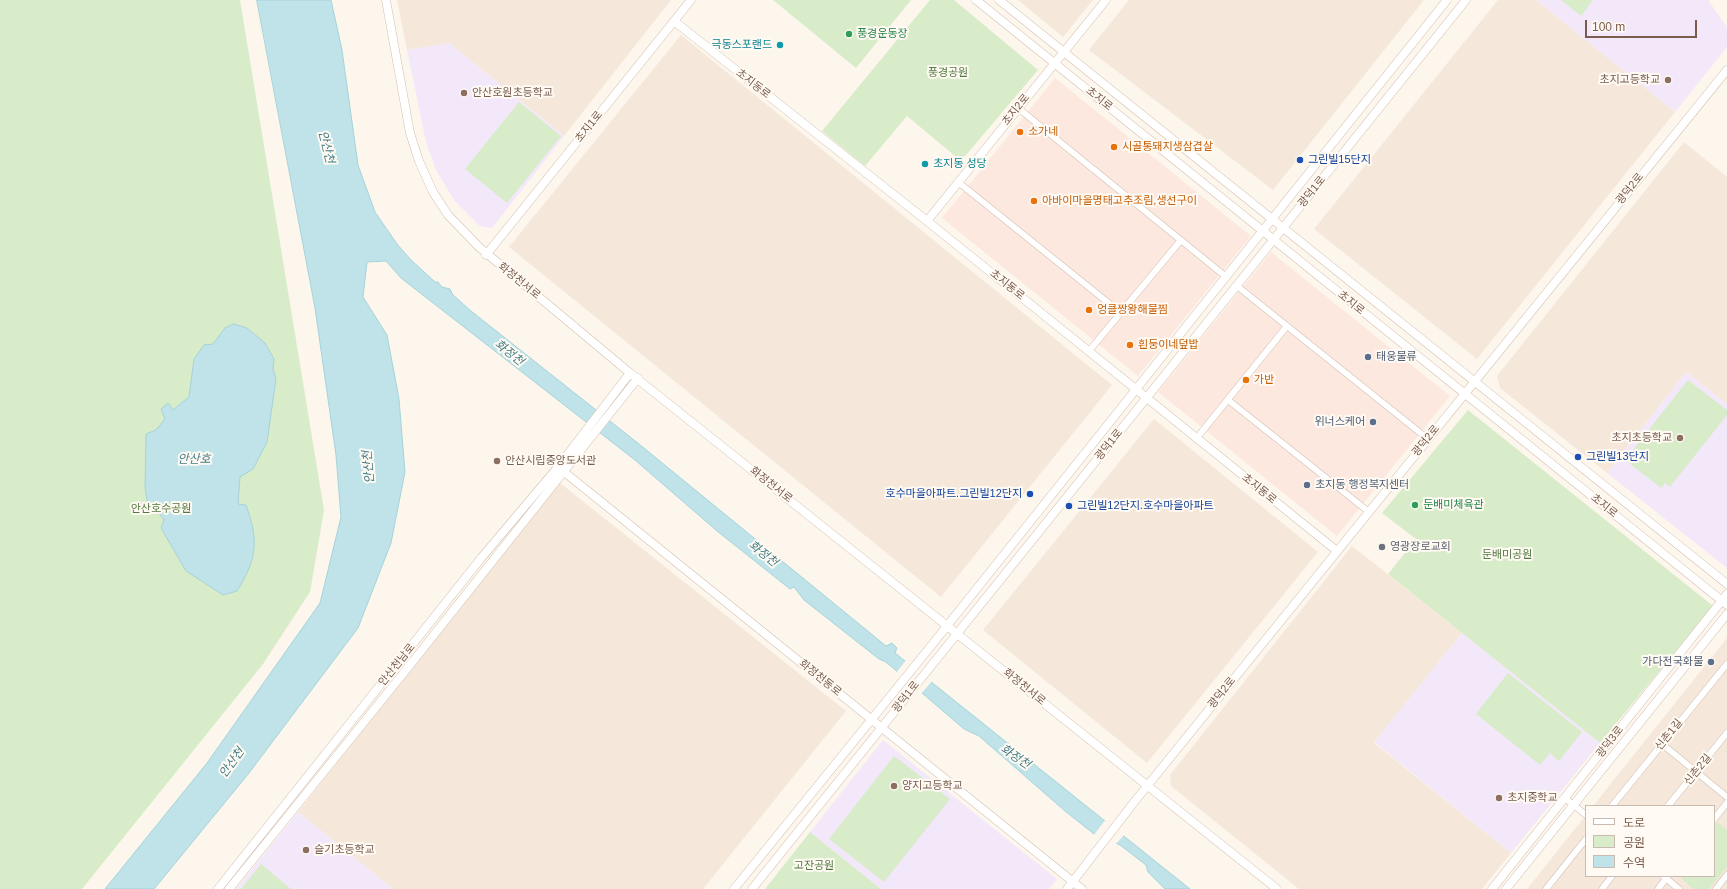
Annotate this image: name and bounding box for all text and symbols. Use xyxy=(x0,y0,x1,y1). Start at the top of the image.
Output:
scale bar xyxy=(1587,12,1699,38)
text: 100 m xyxy=(1592,20,1625,34)
place label: 풍경운동장 xyxy=(857,27,908,41)
marker: 풍경운동장 xyxy=(844,29,854,39)
place label: 극동스포랜드 xyxy=(711,38,772,52)
marker: 극동스포랜드 xyxy=(775,40,785,50)
street label: 초지동로 xyxy=(733,66,773,102)
park label: 풍경공원 xyxy=(928,66,968,80)
place label: 초지고등학교 xyxy=(1599,73,1660,87)
marker: 초지고등학교 xyxy=(1663,75,1673,85)
street label: 초지로 xyxy=(1083,84,1115,114)
place label: 안산호원초등학교 xyxy=(472,86,553,100)
marker: 안산호원초등학교 xyxy=(459,88,469,98)
street label: 초지2로 xyxy=(999,92,1033,128)
street label: 초지1로 xyxy=(572,109,606,145)
place label: 소가네 xyxy=(1028,125,1058,139)
marker: 소가네 xyxy=(1015,127,1025,137)
water label: 안산천 xyxy=(315,129,337,165)
place label: 시골통돼지생삼겹살 xyxy=(1122,140,1213,154)
marker: 시골통돼지생삼겹살 xyxy=(1109,142,1119,152)
place label: 그린빌15단지 xyxy=(1308,153,1371,167)
marker: 그린빌15단지 xyxy=(1295,155,1305,165)
place label: 초지동 성당 xyxy=(933,157,987,171)
marker: 초지동 성당 xyxy=(920,159,930,169)
street label: 광덕2로 xyxy=(1613,171,1647,207)
street label: 광덕1로 xyxy=(1295,174,1329,210)
place label: 아바이마을명태고추조림,생선구이 xyxy=(1042,194,1197,208)
marker: 아바이마을명태고추조림,생선구이 xyxy=(1029,196,1039,206)
street label: 화정천서로 xyxy=(495,260,543,302)
street label: 초지동로 xyxy=(987,267,1027,303)
street label: 초지로 xyxy=(1335,288,1367,318)
place label: 엉클짱왕해물찜 xyxy=(1097,303,1168,317)
marker: 엉클짱왕해물찜 xyxy=(1084,305,1094,315)
water label: 화정천 xyxy=(492,337,526,369)
place label: 흰둥이네덮밥 xyxy=(1138,338,1199,352)
marker: 흰둥이네덮밥 xyxy=(1125,340,1135,350)
place label: 태웅물류 xyxy=(1376,350,1416,364)
marker: 태웅물류 xyxy=(1363,352,1373,362)
place label: 가반 xyxy=(1254,373,1274,387)
marker: 가반 xyxy=(1241,375,1251,385)
place label: 위너스케어 xyxy=(1314,415,1365,429)
marker: 위너스케어 xyxy=(1368,417,1378,427)
street label: 광덕2로 xyxy=(1409,423,1443,459)
street label: 광덕1로 xyxy=(1092,427,1126,463)
place label: 초지초등학교 xyxy=(1611,431,1672,445)
marker: 초지초등학교 xyxy=(1675,433,1685,443)
water label: 안산천 xyxy=(360,450,378,484)
place label: 그린빌13단지 xyxy=(1586,450,1649,464)
marker: 그린빌13단지 xyxy=(1573,452,1583,462)
water label: 안산호 xyxy=(177,453,211,467)
place label: 안산시립중앙도서관 xyxy=(505,454,596,468)
marker: 안산시립중앙도서관 xyxy=(492,456,502,466)
street label: 화정천서로 xyxy=(747,464,795,506)
street label: 초지동로 xyxy=(1239,471,1279,507)
place label: 초지동 행정복지센터 xyxy=(1315,478,1409,492)
marker: 초지동 행정복지센터 xyxy=(1302,480,1312,490)
place label: 호수마을아파트.그린빌12단지 xyxy=(885,487,1022,501)
marker: 호수마을아파트.그린빌12단지 xyxy=(1025,489,1035,499)
street label: 초지로 xyxy=(1588,491,1620,521)
place label: 둔배미체육관 xyxy=(1423,498,1484,512)
place label: 그린빌12단지.호수마을아파트 xyxy=(1077,499,1214,513)
marker: 둔배미체육관 xyxy=(1410,500,1420,510)
marker: 그린빌12단지.호수마을아파트 xyxy=(1064,501,1074,511)
park label: 안산호수공원 xyxy=(131,502,191,516)
water label: 화정천 xyxy=(746,538,780,570)
place label: 영광장로교회 xyxy=(1390,540,1451,554)
marker: 영광장로교회 xyxy=(1377,542,1387,552)
park label: 둔배미공원 xyxy=(1482,548,1532,562)
street label: 안산천남로 xyxy=(376,641,418,689)
place label: 가다전국화물 xyxy=(1642,655,1703,669)
street label: 화정천동로 xyxy=(796,657,844,699)
marker: 가다전국화물 xyxy=(1706,657,1716,667)
street label: 화정천서로 xyxy=(1000,666,1048,708)
street label: 광덕2로 xyxy=(1205,675,1239,711)
street label: 광덕1로 xyxy=(890,679,922,715)
street label: 신촌1길 xyxy=(1652,717,1686,753)
street label: 광덕3로 xyxy=(1594,724,1626,760)
water label: 화정천 xyxy=(997,742,1033,772)
water label: 안산천 xyxy=(216,745,248,781)
street label: 신촌2길 xyxy=(1681,752,1715,788)
place label: 양지고등학교 xyxy=(902,779,963,793)
marker: 양지고등학교 xyxy=(889,781,899,791)
place label: 초지중학교 xyxy=(1507,791,1558,805)
marker: 초지중학교 xyxy=(1494,793,1504,803)
legend xyxy=(1585,805,1715,877)
text: 도로 xyxy=(1623,816,1645,830)
text: 공원 xyxy=(1623,836,1645,850)
place label: 슬기초등학교 xyxy=(314,843,375,857)
marker: 슬기초등학교 xyxy=(301,845,311,855)
text: 수역 xyxy=(1623,856,1645,870)
park label: 고잔공원 xyxy=(794,859,834,873)

